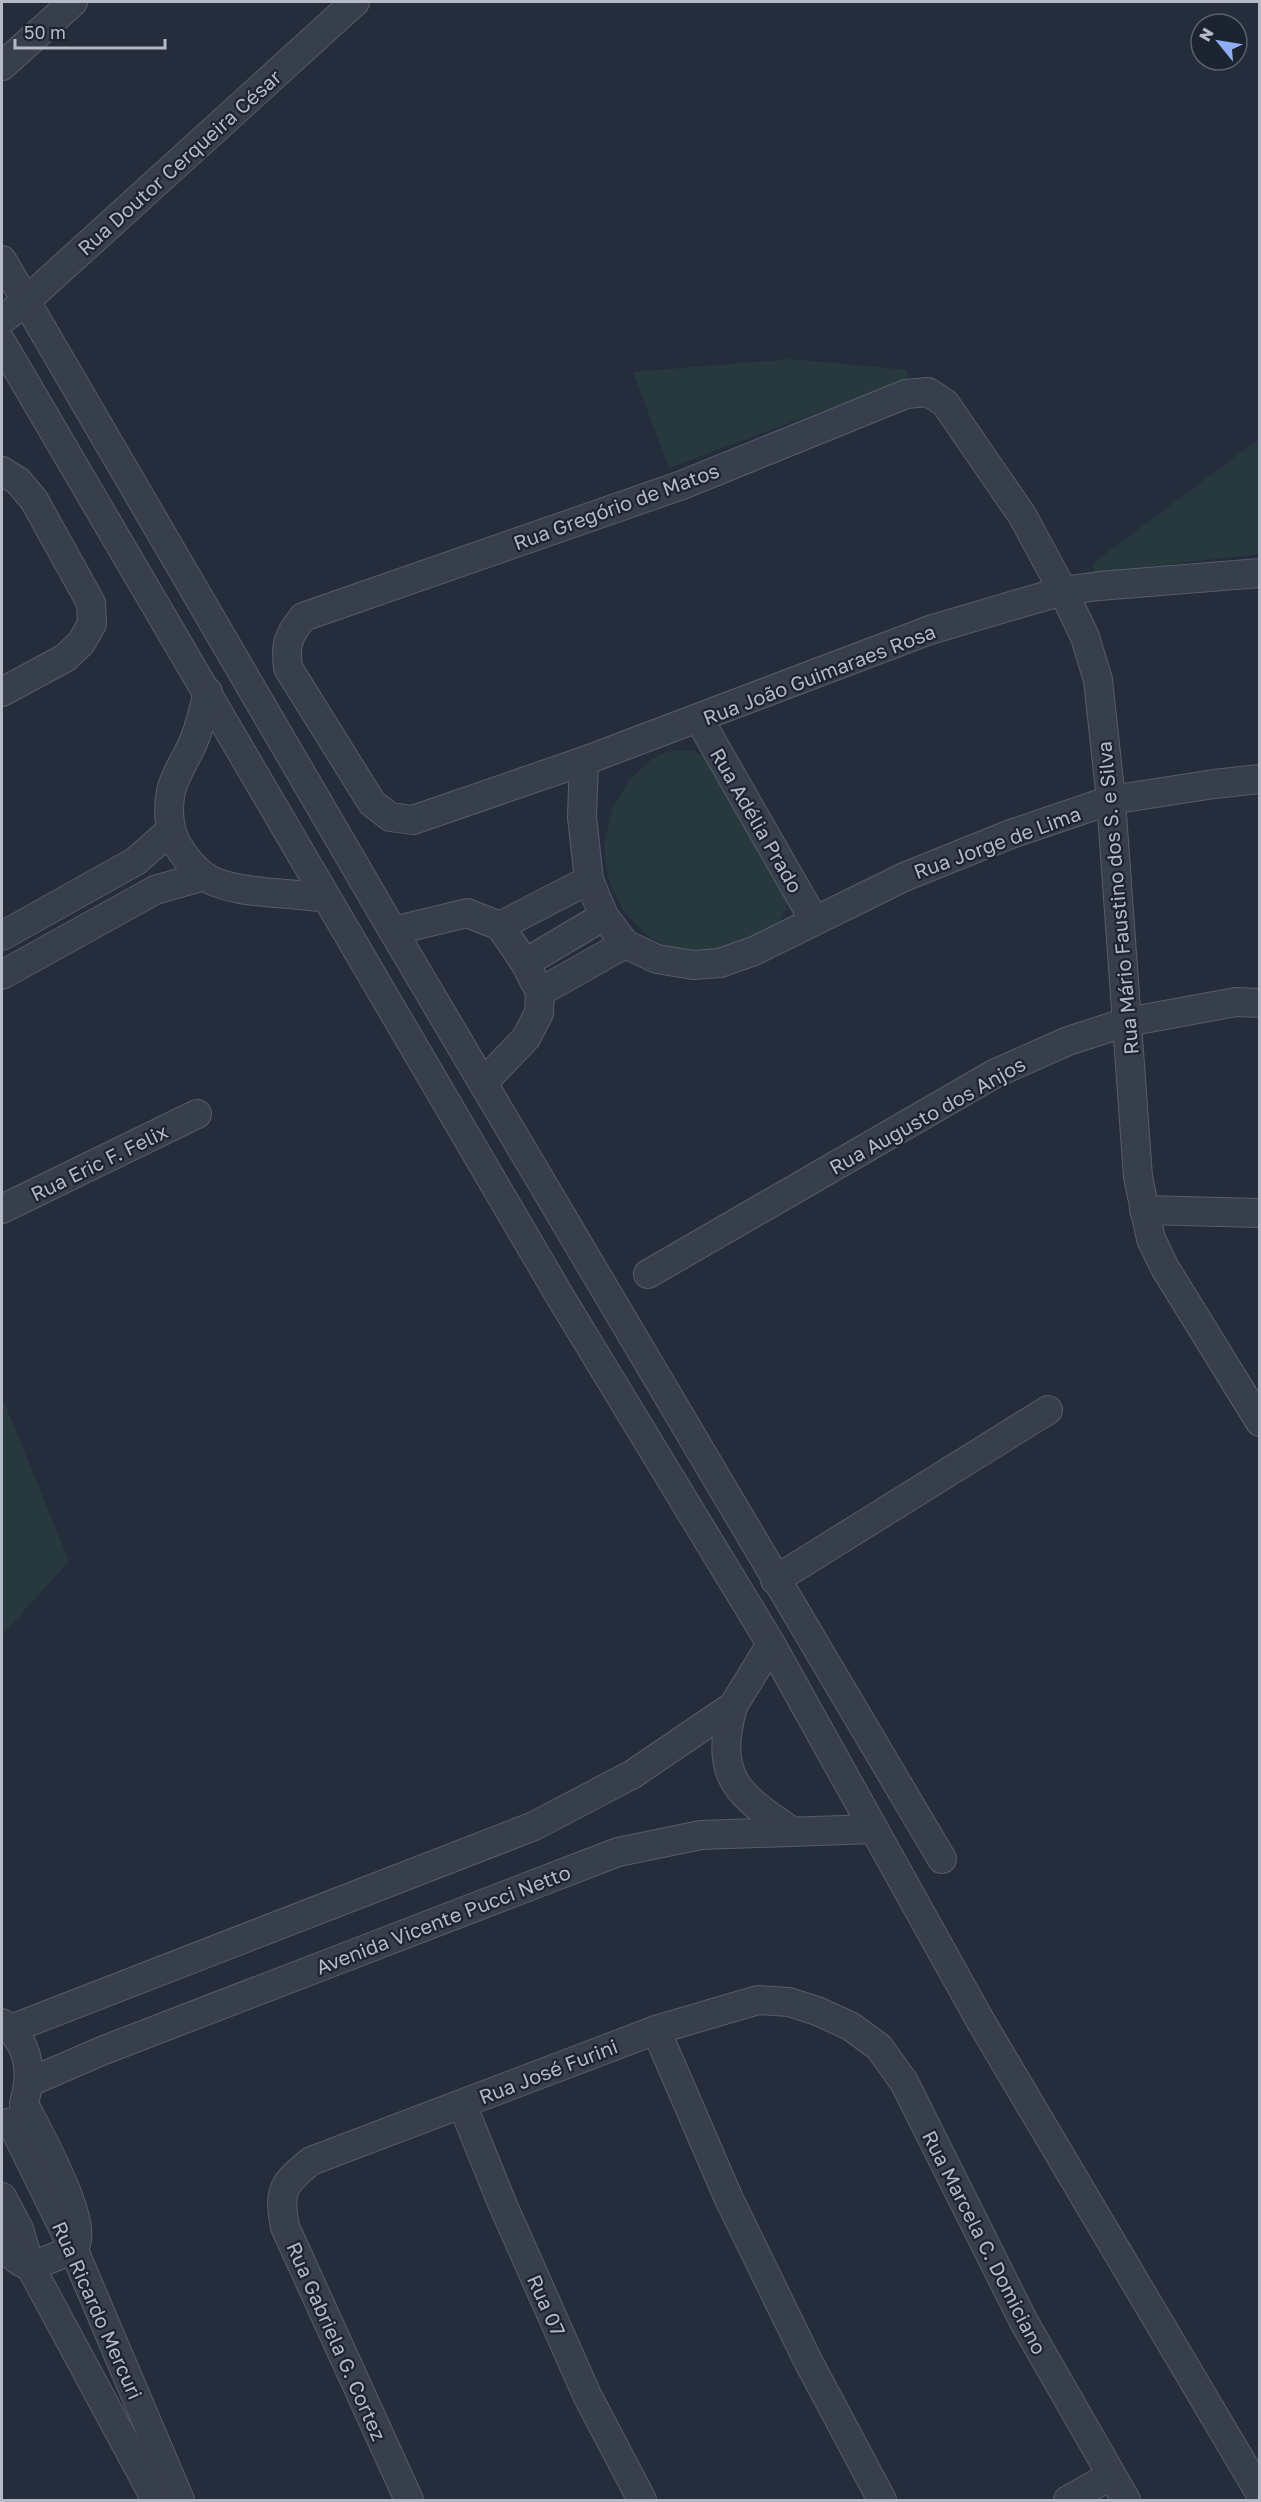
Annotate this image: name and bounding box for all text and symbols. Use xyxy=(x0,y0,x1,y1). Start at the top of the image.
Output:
scale bar xyxy=(15,12,165,50)
north arrow xyxy=(1189,12,1249,72)
text: 50 m xyxy=(24,21,66,43)
text: N xyxy=(1194,24,1218,45)
street label: Rua Doutor Cerqueira César xyxy=(72,64,286,260)
street label: Rua Gregório de Matos xyxy=(510,458,722,554)
street label: Rua João Guimaraes Rosa xyxy=(699,619,939,729)
street label: Rua Mário Faustino dos S. e Silva xyxy=(1091,740,1143,1056)
street label: Rua Adélia Prado xyxy=(706,743,808,897)
street label: Rua Jorge de Lima xyxy=(910,801,1084,883)
street label: Rua Augusto dos Anjos xyxy=(825,1051,1029,1179)
street label: Rua Eric F. Felix xyxy=(27,1118,171,1206)
street label: Avenida Vicente Pucci Netto xyxy=(312,1859,574,1979)
street label: Rua José Furini xyxy=(475,2034,621,2108)
street label: Rua Marcela C. Domiciano xyxy=(918,2126,1052,2358)
street label: Rua Ricardo Mercuri xyxy=(48,2217,148,2403)
street label: Rua Gabriela G. Cortez xyxy=(282,2238,392,2444)
street label: Rua 07 xyxy=(523,2271,571,2339)

